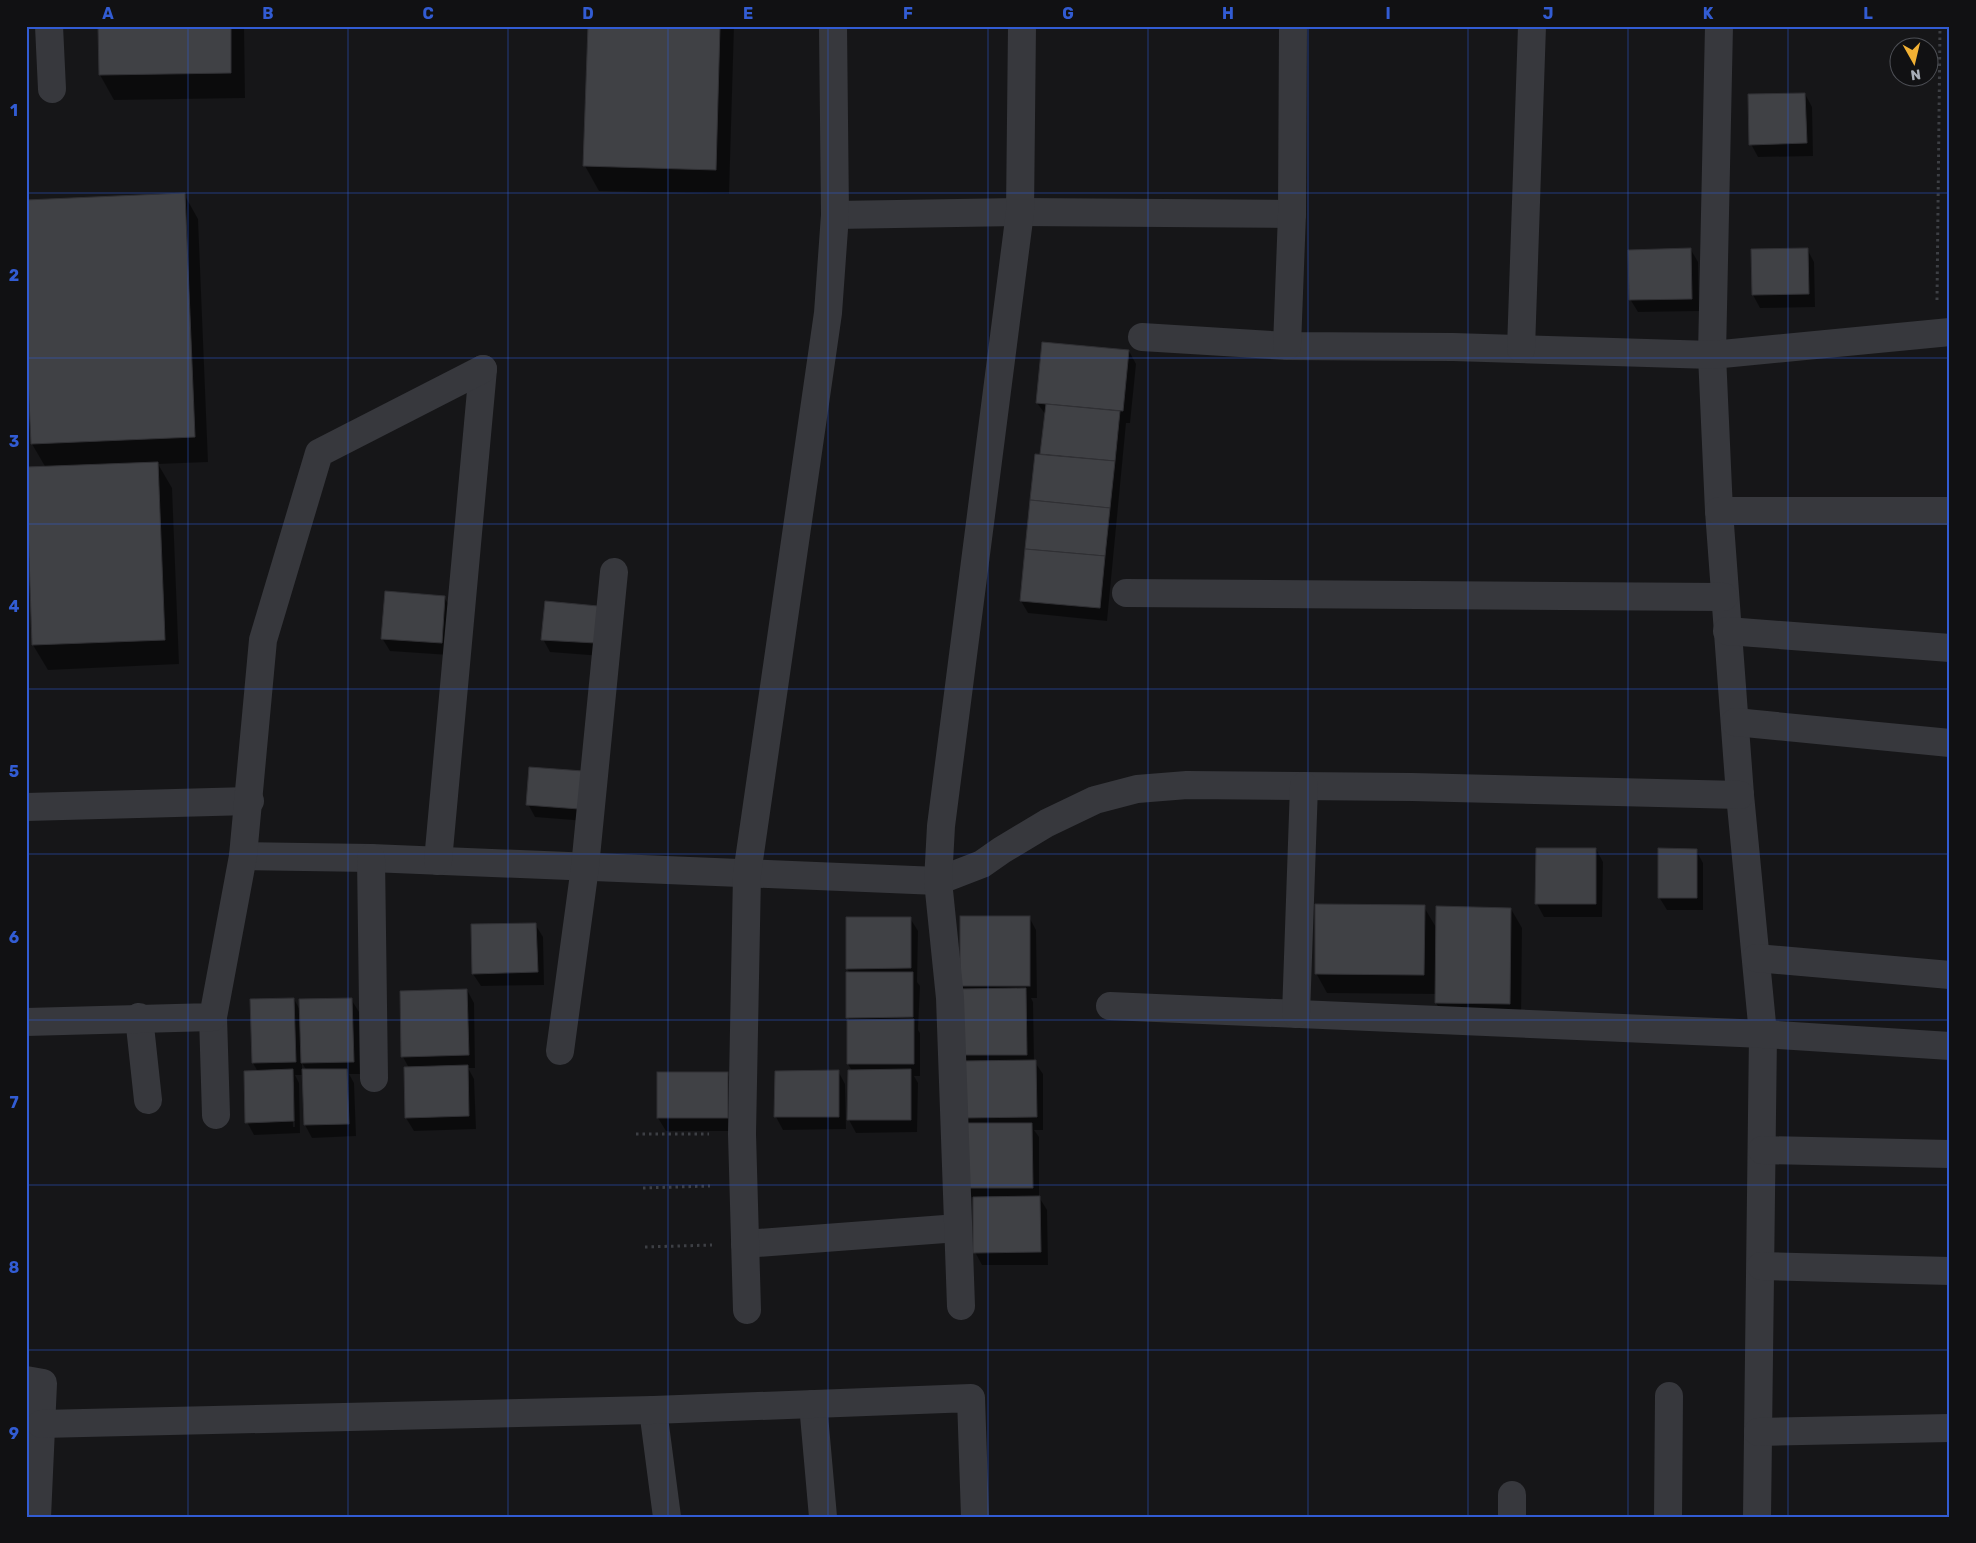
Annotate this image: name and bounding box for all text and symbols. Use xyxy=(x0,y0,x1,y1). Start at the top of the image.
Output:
text: A xyxy=(102,4,114,23)
text: B xyxy=(262,4,274,23)
text: C xyxy=(422,4,434,23)
text: D xyxy=(582,4,594,23)
text: E xyxy=(743,4,753,23)
text: F xyxy=(903,4,913,23)
text: G xyxy=(1062,4,1074,23)
text: H xyxy=(1222,4,1234,23)
text: I xyxy=(1385,4,1391,23)
text: J xyxy=(1543,4,1553,23)
text: K xyxy=(1703,4,1714,23)
text: L xyxy=(1863,4,1873,23)
north arrow xyxy=(1888,38,1938,88)
text: N xyxy=(1910,65,1922,83)
text: 1 xyxy=(10,101,18,120)
text: 2 xyxy=(9,266,19,285)
text: 3 xyxy=(9,432,19,451)
text: 4 xyxy=(9,597,20,616)
text: 5 xyxy=(9,762,19,781)
text: 6 xyxy=(9,928,19,947)
text: 7 xyxy=(9,1093,19,1112)
text: 8 xyxy=(9,1258,20,1277)
text: 9 xyxy=(9,1424,19,1443)

